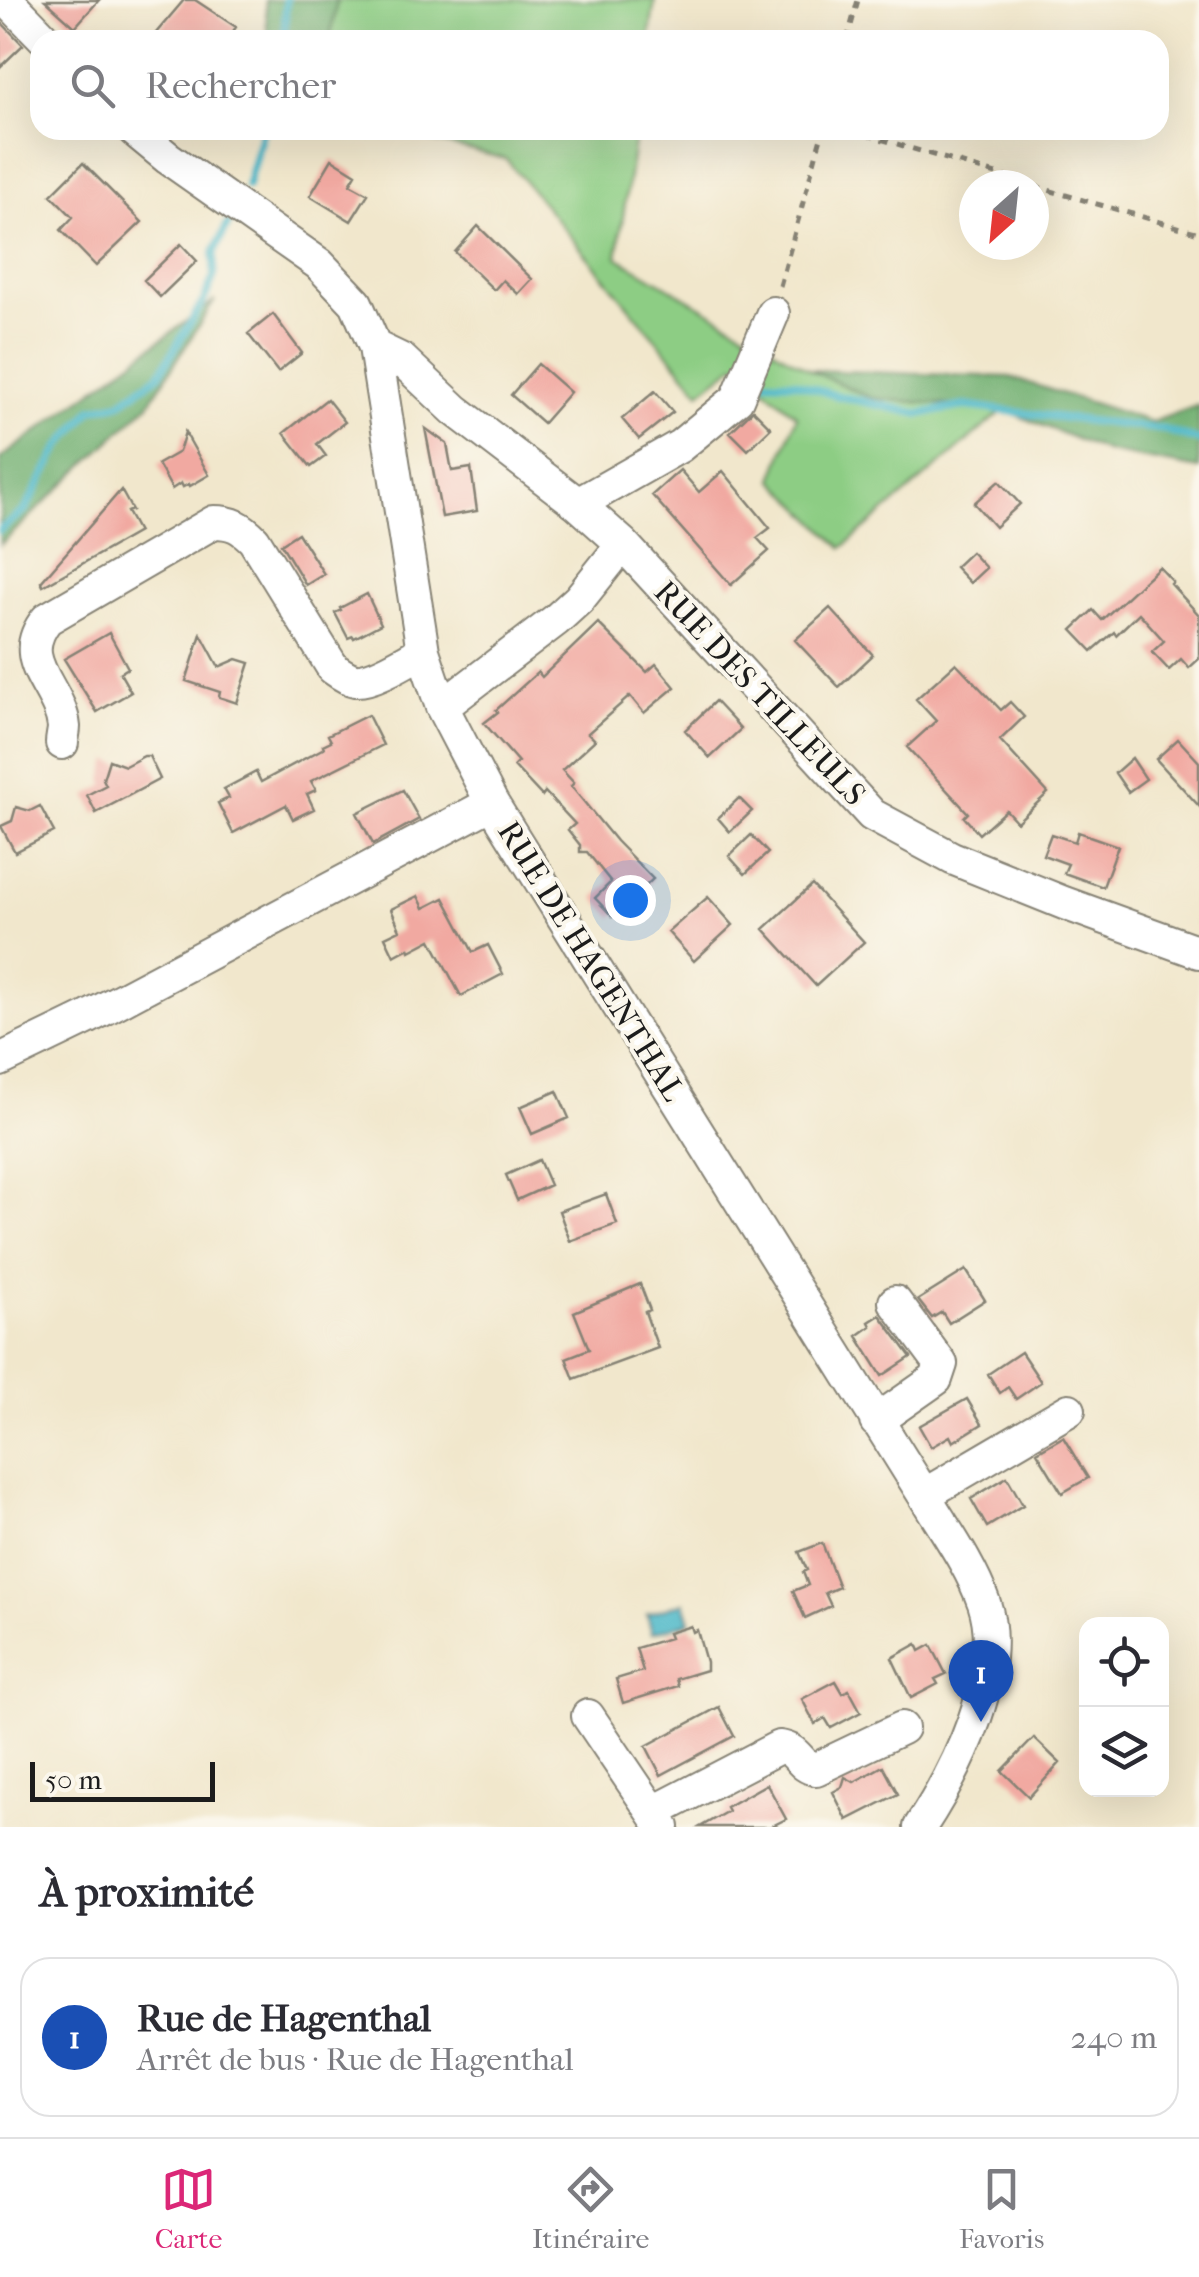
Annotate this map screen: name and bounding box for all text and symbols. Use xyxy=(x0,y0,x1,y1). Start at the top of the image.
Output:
search box xyxy=(30,30,1169,140)
icon: search xyxy=(65,58,120,113)
text: Rechercher xyxy=(145,63,336,108)
north arrow xyxy=(959,170,1049,260)
street label: RUE DES TILLEULS xyxy=(647,573,873,813)
street label: RUE DE HAGENTHAL xyxy=(490,814,693,1108)
your location xyxy=(605,875,656,926)
map controls xyxy=(1079,1617,1169,1797)
button: locate xyxy=(1079,1617,1169,1707)
pin: 1 xyxy=(948,1640,1014,1722)
button: layers xyxy=(1079,1707,1169,1797)
scale bar xyxy=(30,1757,215,1802)
text: 50 m xyxy=(45,1763,102,1796)
text: À proximité xyxy=(40,1868,254,1917)
text: Rue de Hagenthal xyxy=(137,1996,431,2041)
text: 1 xyxy=(69,2019,80,2056)
text: 240 m xyxy=(1071,2019,1157,2056)
text: Arrêt de bus · Rue de Hagenthal xyxy=(137,2041,574,2078)
tab: Carte xyxy=(155,2162,222,2255)
tab: Itinéraire xyxy=(532,2162,649,2255)
tab: Favoris xyxy=(959,2162,1044,2255)

